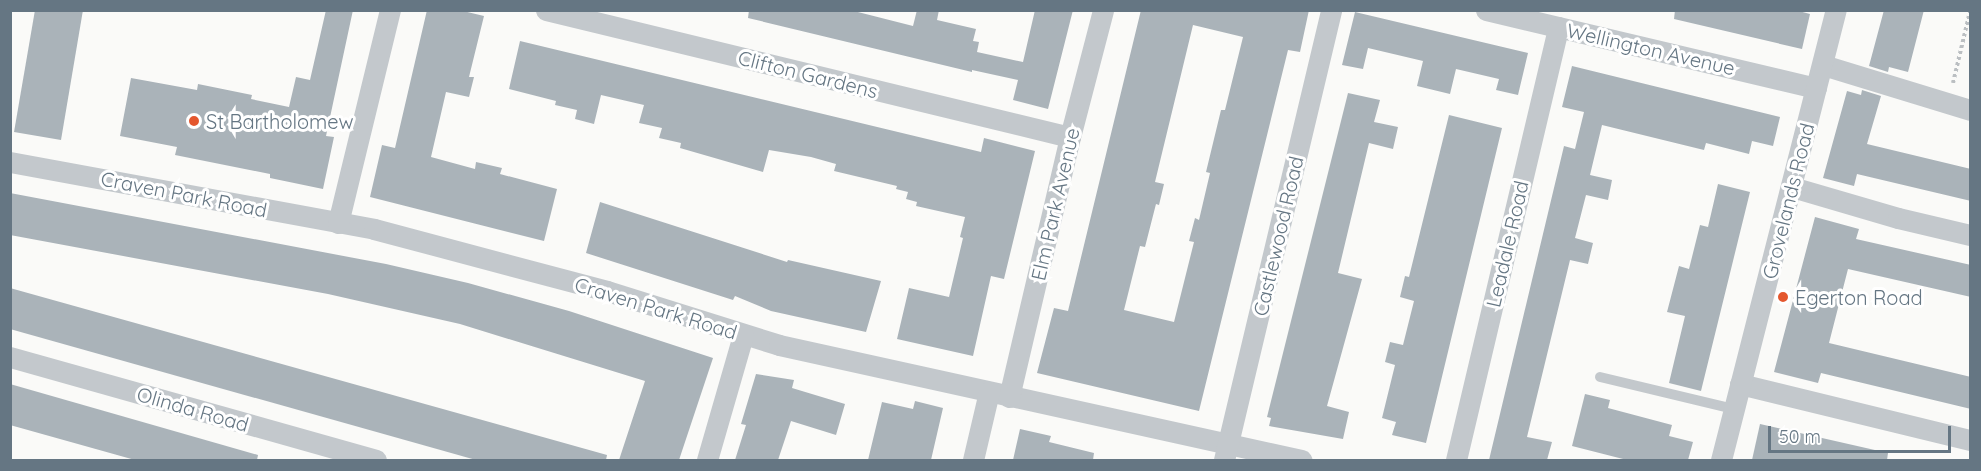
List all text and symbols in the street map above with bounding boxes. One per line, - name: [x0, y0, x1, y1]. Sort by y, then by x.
- street label: Wellington Avenue: [1564, 18, 1738, 80]
- street label: Clifton Gardens: [736, 45, 880, 103]
- place label: St Bartholomew: [206, 109, 354, 133]
- marker: St Bartholomew: [187, 114, 201, 128]
- street label: Grovelands Road: [1757, 121, 1819, 281]
- street label: Elm Park Avenue: [1026, 125, 1084, 283]
- street label: Castlewood Road: [1248, 154, 1308, 318]
- street label: Craven Park Road: [99, 166, 269, 222]
- street label: Leadale Road: [1481, 178, 1533, 310]
- street label: Craven Park Road: [572, 272, 740, 344]
- place label: Egerton Road: [1795, 285, 1923, 309]
- marker: Egerton Road: [1776, 290, 1790, 304]
- street label: Olinda Road: [134, 382, 252, 436]
- scale bar: [1771, 414, 1954, 452]
- text: 50 m: [1779, 425, 1821, 448]

